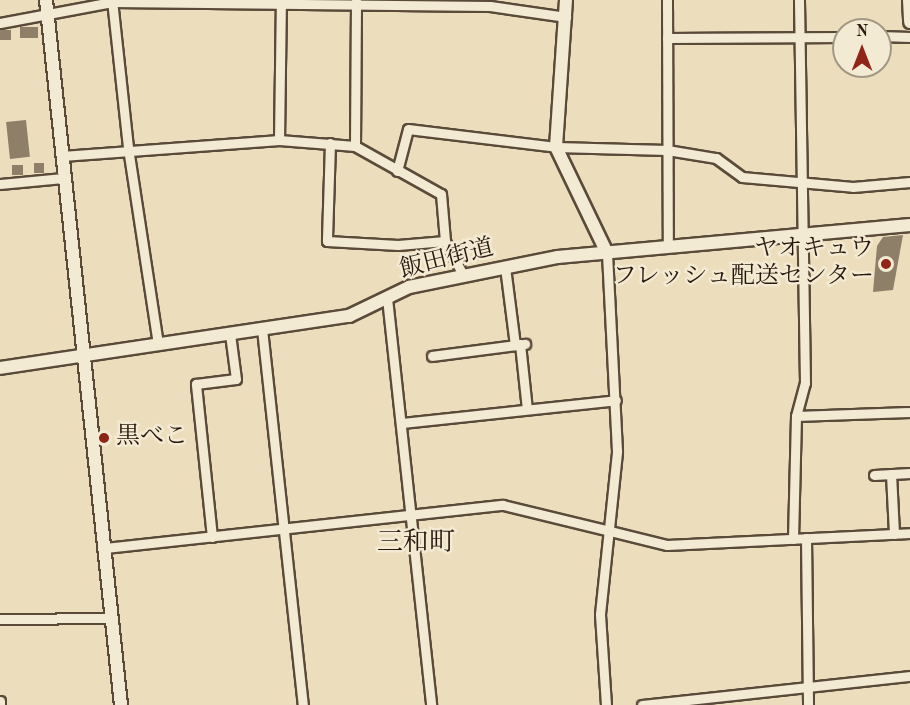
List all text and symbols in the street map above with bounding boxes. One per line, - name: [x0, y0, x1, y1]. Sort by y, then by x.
- north arrow: [832, 18, 892, 78]
- text: N: [856, 24, 868, 40]
- street label: 飯田街道: [397, 234, 497, 286]
- place label: ヤオキュウ フレッシュ配送センター: [610, 236, 874, 292]
- marker: ヤオキュウ フレッシュ配送センター: [879, 257, 893, 271]
- place label: 黒べこ: [116, 424, 188, 452]
- marker: 黒べこ: [97, 431, 111, 445]
- district label: 三和町: [377, 528, 455, 560]

